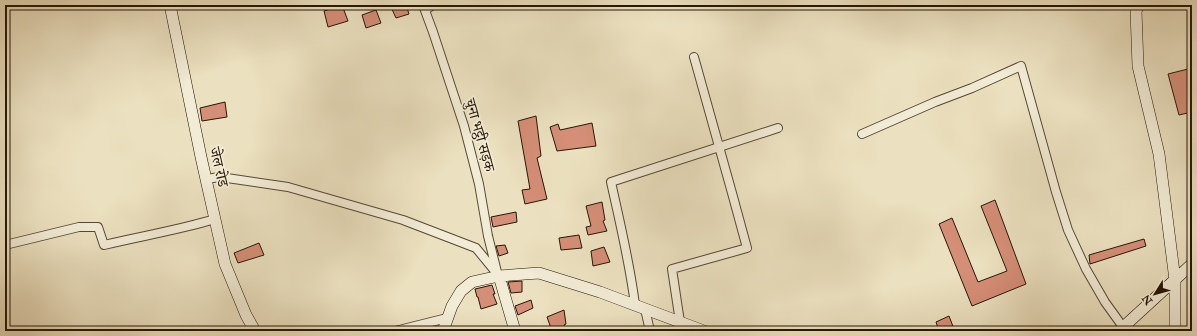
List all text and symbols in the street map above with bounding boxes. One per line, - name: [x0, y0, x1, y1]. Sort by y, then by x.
- street label: चुना भट्ठी सड़क: [461, 95, 499, 175]
- street label: जेल रोड: [205, 144, 233, 190]
- north arrow: [1135, 274, 1175, 314]
- text: N: [1139, 292, 1155, 307]

